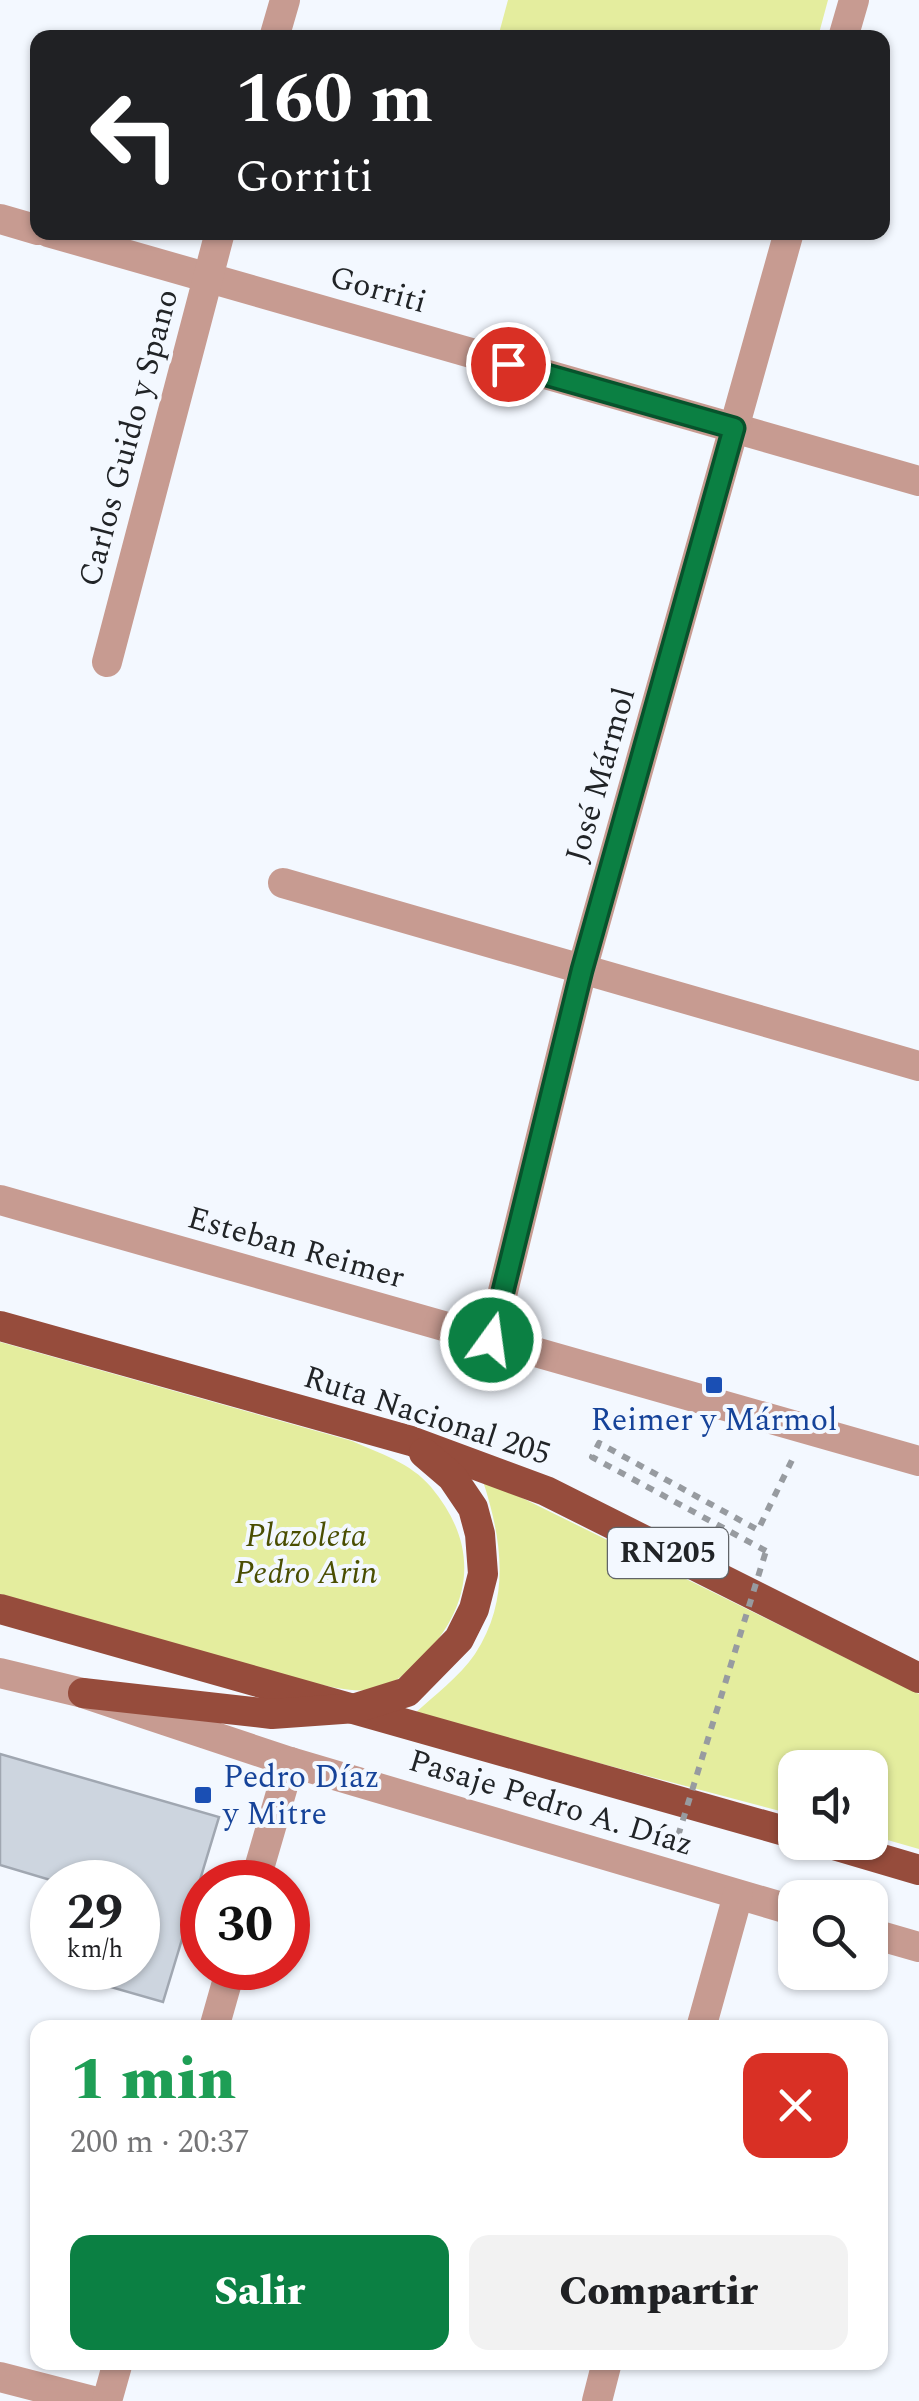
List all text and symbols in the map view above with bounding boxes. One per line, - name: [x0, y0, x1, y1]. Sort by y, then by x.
- text: 160 m: [235, 47, 433, 153]
- icon: left: [70, 70, 200, 200]
- text: Gorriti: [235, 143, 374, 212]
- street label: Gorriti: [324, 253, 432, 327]
- street label: Carlos Guido y Spano: [66, 284, 192, 592]
- pin: [466, 322, 551, 407]
- icon: arrive: [481, 337, 536, 392]
- street label: José Mármol: [553, 682, 649, 868]
- street label: Esteban Reimer: [182, 1194, 410, 1302]
- position arrow: [439, 1288, 543, 1392]
- street label: Ruta Nacional 205: [297, 1353, 557, 1479]
- marker: Reimer y Mármol: [703, 1374, 725, 1396]
- place label: Reimer y Mármol: [591, 1396, 837, 1445]
- park label: Plazoleta Pedro Arin: [234, 1512, 378, 1598]
- road number: RN205: [608, 1528, 728, 1578]
- street label: Pasaje Pedro A. Díaz: [403, 1736, 699, 1870]
- map controls: [778, 1750, 888, 1990]
- button: sound: [778, 1750, 888, 1860]
- place label: Pedro Díaz y Mitre: [222, 1753, 380, 1839]
- marker: Pedro Díaz y Mitre: [192, 1784, 214, 1806]
- speed limit sign: 30: [180, 1860, 310, 1990]
- text: 29: [67, 1875, 123, 1951]
- button: search: [778, 1880, 888, 1990]
- text: km/h: [67, 1931, 123, 1969]
- text: 1 min: [70, 2034, 236, 2126]
- button: close: [743, 2053, 848, 2158]
- text: 200 m · 20:37: [70, 2118, 250, 2167]
- button: Salir: [70, 2235, 449, 2350]
- button: Compartir: [469, 2235, 848, 2350]

